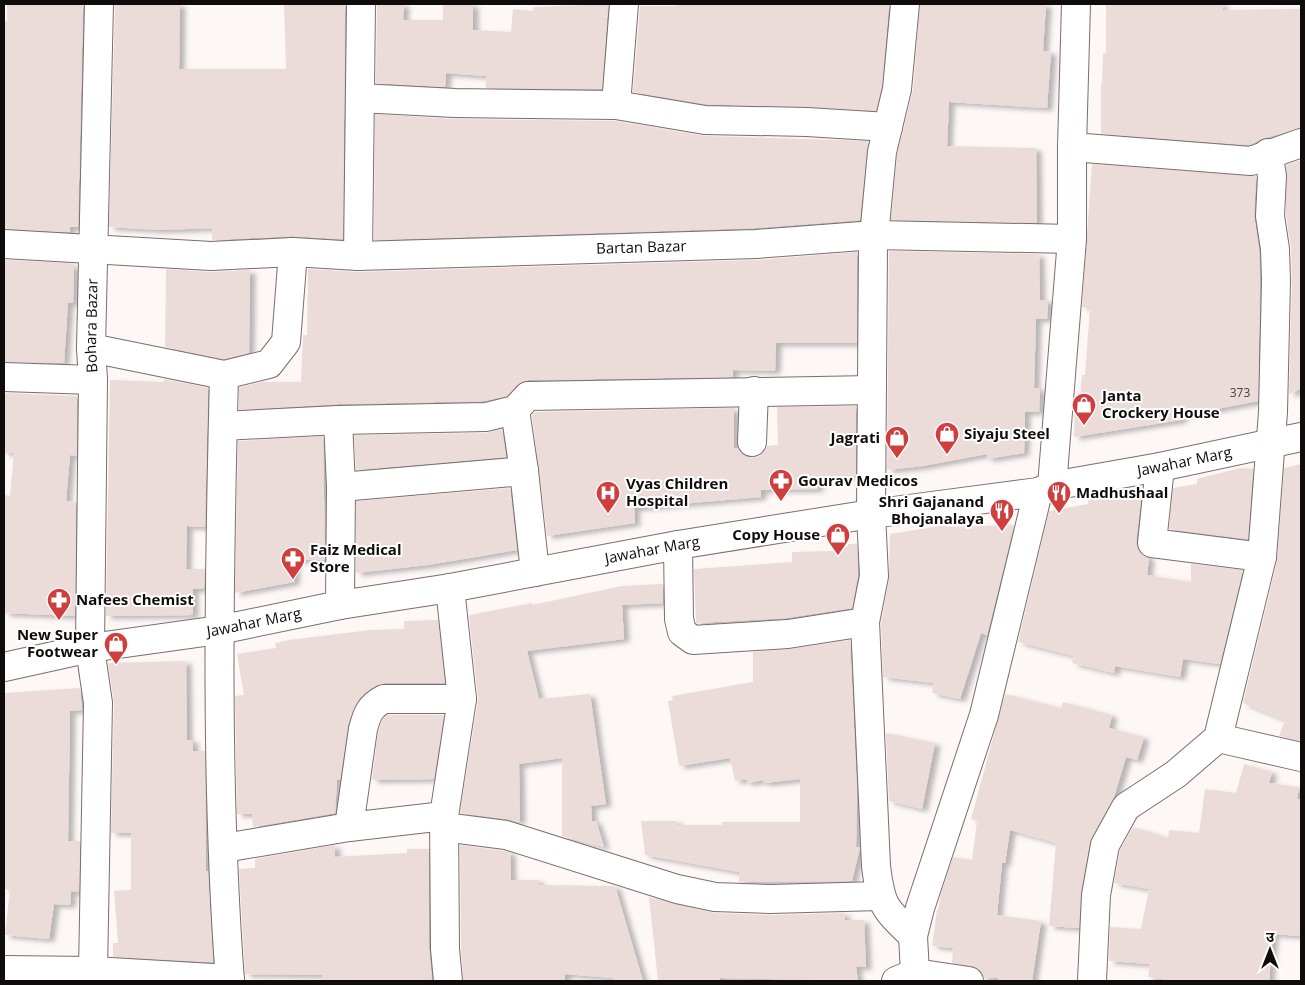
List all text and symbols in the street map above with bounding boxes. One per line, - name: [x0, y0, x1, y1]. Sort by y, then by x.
- street label: Bartan Bazar: [596, 235, 687, 258]
- street label: Bohara Bazar: [80, 278, 102, 373]
- house number: 373: [1230, 384, 1250, 401]
- place label: Janta Crockery House: [1100, 385, 1220, 422]
- shop icon: Janta Crockery House: [1071, 392, 1097, 426]
- shop icon: Siyaju Steel: [934, 421, 960, 455]
- place label: Siyaju Steel: [964, 423, 1050, 443]
- shop icon: Jagrati: [884, 425, 910, 459]
- place label: Jagrati: [829, 427, 880, 447]
- street label: Jawahar Marg: [1133, 441, 1233, 480]
- pharmacy icon: Gourav Medicos: [768, 468, 794, 502]
- place label: Gourav Medicos: [798, 470, 918, 490]
- place label: Vyas Children Hospital: [626, 473, 728, 510]
- hospital icon: Vyas Children Hospital: [595, 480, 621, 514]
- restaurant icon: Madhushaal: [1046, 480, 1072, 514]
- place label: Madhushaal: [1076, 482, 1168, 502]
- place label: Shri Gajanand Bhojanalaya: [879, 491, 984, 528]
- restaurant icon: Shri Gajanand Bhojanalaya: [989, 498, 1015, 532]
- shop icon: Copy House: [825, 522, 851, 556]
- place label: Copy House: [732, 524, 820, 544]
- street label: Jawahar Marg: [601, 531, 701, 568]
- place label: Faiz Medical Store: [310, 539, 402, 576]
- pharmacy icon: Faiz Medical Store: [280, 546, 306, 580]
- pharmacy icon: Nafees Chemist: [46, 587, 72, 621]
- place label: Nafees Chemist: [76, 589, 194, 609]
- street label: Jawahar Marg: [203, 602, 303, 641]
- place label: New Super Footwear: [17, 624, 98, 661]
- shop icon: New Super Footwear: [103, 631, 129, 665]
- north arrow: [1245, 925, 1295, 975]
- text: उ: [1266, 927, 1275, 946]

